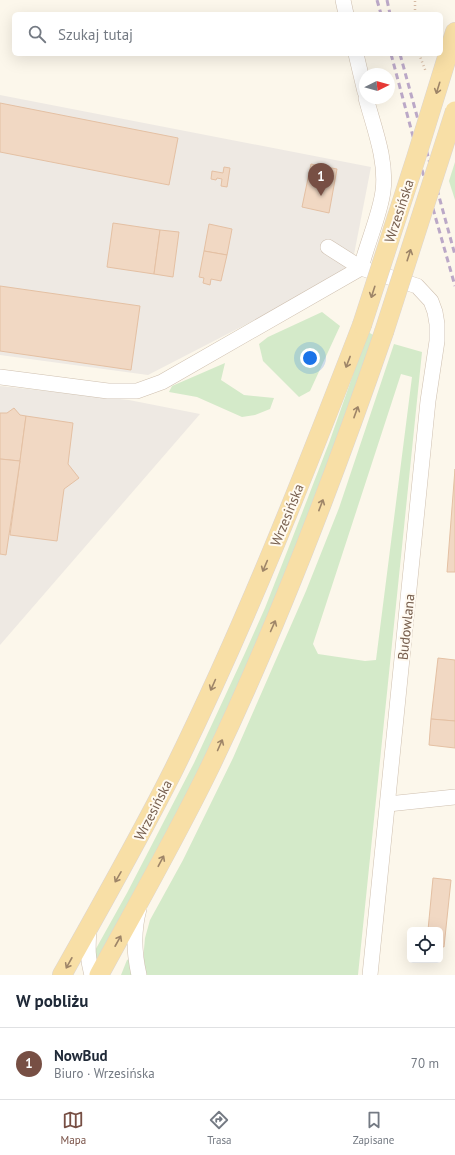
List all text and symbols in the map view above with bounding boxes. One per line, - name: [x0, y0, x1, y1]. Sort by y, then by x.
- search box: [12, 12, 443, 56]
- icon: search: [26, 23, 48, 45]
- text: Szukaj tutaj: [58, 25, 133, 44]
- north arrow: [359, 68, 395, 104]
- one-way arrow: [434, 81, 441, 94]
- pin: 1: [308, 163, 334, 196]
- street label: Wrzesińska: [380, 177, 418, 245]
- one-way arrow: [406, 249, 413, 262]
- one-way arrow: [369, 285, 376, 298]
- your location: [300, 348, 320, 368]
- one-way arrow: [344, 355, 351, 367]
- one-way arrow: [353, 406, 361, 418]
- street label: Wrzesińska: [266, 481, 308, 549]
- one-way arrow: [318, 500, 326, 512]
- one-way arrow: [261, 560, 269, 572]
- street label: Budowlana: [394, 593, 418, 661]
- one-way arrow: [269, 620, 277, 632]
- one-way arrow: [209, 679, 216, 691]
- one-way arrow: [216, 739, 224, 751]
- street label: Wrzesińska: [130, 777, 176, 843]
- one-way arrow: [158, 855, 166, 867]
- one-way arrow: [113, 870, 121, 882]
- map controls: [407, 927, 443, 963]
- button: locate: [407, 927, 443, 963]
- one-way arrow: [114, 935, 122, 947]
- one-way arrow: [64, 956, 72, 968]
- text: W pobliżu: [16, 990, 88, 1012]
- text: NowBud: [54, 1046, 108, 1065]
- text: 1: [25, 1055, 33, 1072]
- text: 70 m: [411, 1055, 439, 1072]
- text: Biuro · Wrzesińska: [54, 1065, 155, 1082]
- tab: Mapa: [61, 1109, 86, 1147]
- tab: Trasa: [207, 1109, 232, 1147]
- tab: Zapisane: [353, 1109, 394, 1147]

